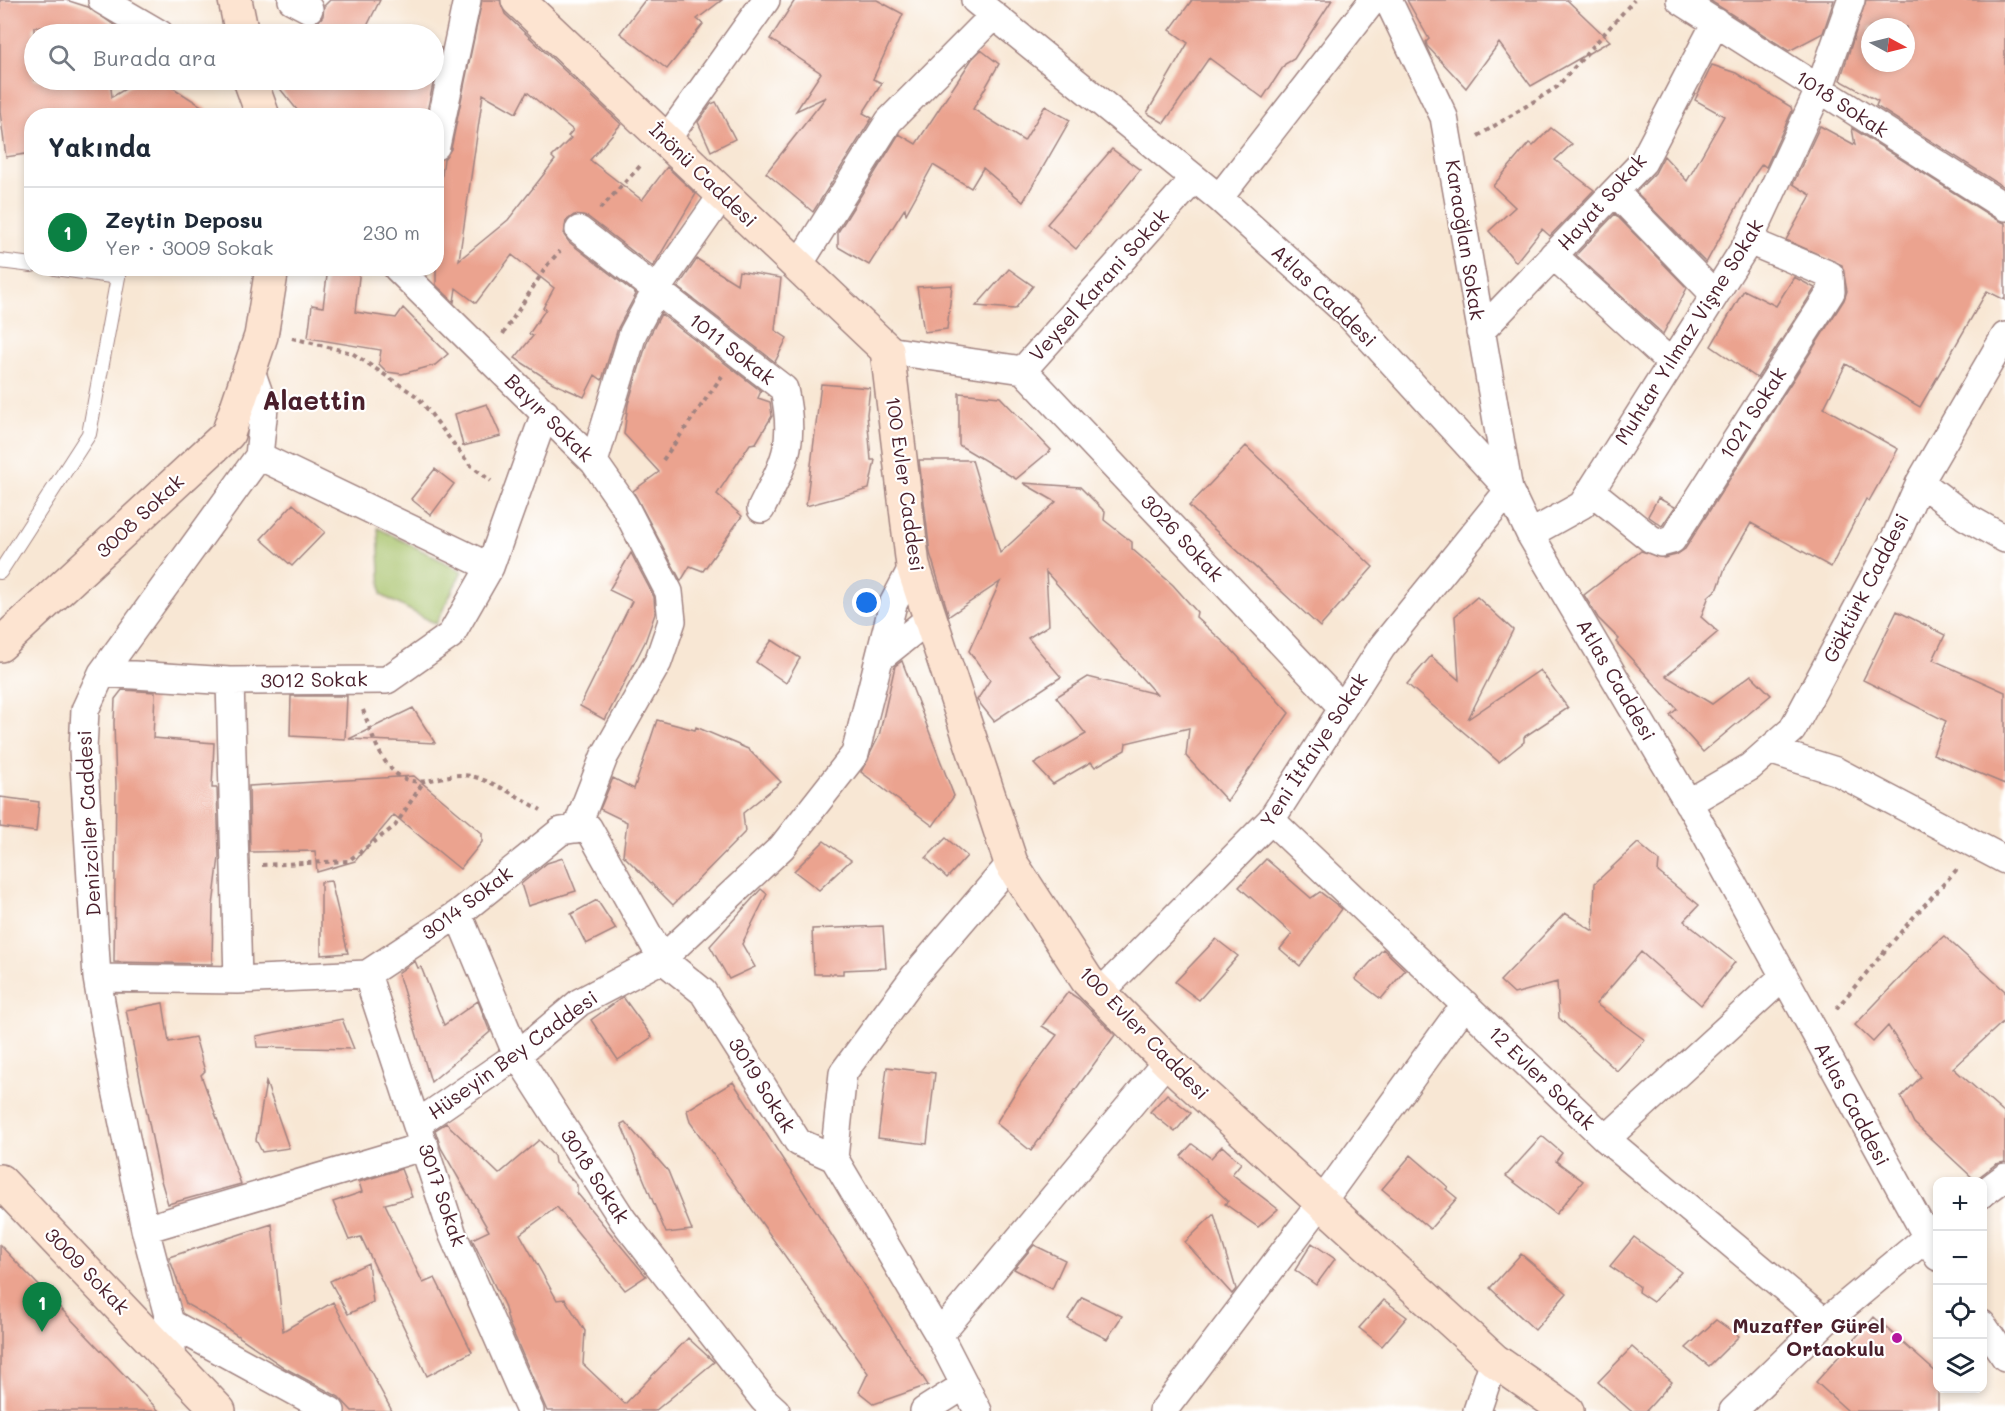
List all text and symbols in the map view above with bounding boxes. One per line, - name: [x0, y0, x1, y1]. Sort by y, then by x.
- north arrow: [1861, 18, 1915, 72]
- search box: [24, 24, 444, 90]
- icon: search: [45, 41, 78, 74]
- text: Burada ara: [93, 43, 217, 72]
- street label: 1018 Sokak: [1791, 64, 1894, 143]
- street label: İnönü Caddesi: [644, 116, 763, 232]
- text: Yakında: [48, 130, 151, 164]
- street label: Hayat Sokak: [1551, 147, 1652, 255]
- street label: Karaoğlan Sokak: [1440, 158, 1492, 322]
- street label: Veysel Karani Sokak: [1023, 203, 1174, 366]
- text: Zeytin Deposu: [105, 205, 263, 234]
- street label: Muhtar Yılmaz Vişne Sokak: [1608, 214, 1768, 449]
- text: 1: [63, 219, 72, 245]
- text: 230 m: [362, 219, 420, 245]
- text: Yer · 3009 Sokak: [105, 234, 273, 260]
- street label: Atlas Caddesi: [1267, 238, 1383, 352]
- street label: 1011 Sokak: [684, 306, 781, 390]
- street label: 1021 Sokak: [1713, 362, 1792, 463]
- street label: Bayır Sokak: [500, 367, 600, 467]
- district label: Alaettin: [262, 383, 366, 417]
- street label: 100 Evler Caddesi: [881, 395, 931, 573]
- street label: 3008 Sokak: [90, 468, 189, 563]
- street label: 3026 Sokak: [1136, 488, 1230, 587]
- street label: Göktürk Caddesi: [1816, 508, 1914, 667]
- your location: [852, 588, 881, 617]
- street label: Atlas Caddesi: [1571, 614, 1662, 745]
- street label: 3012 Sokak: [260, 665, 368, 693]
- street label: Yeni İtfaiye Sokak: [1254, 667, 1373, 832]
- street label: Denizciler Caddesi: [70, 729, 106, 917]
- street label: 3014 Sokak: [415, 859, 517, 945]
- street label: 100 Evler Caddesi: [1074, 960, 1215, 1105]
- street label: Hüseyin Bey Caddesi: [423, 984, 602, 1124]
- street label: 12 Evler Sokak: [1484, 1020, 1602, 1135]
- street label: 3019 Sokak: [723, 1032, 803, 1137]
- street label: Atlas Caddesi: [1809, 1037, 1896, 1170]
- street label: 3018 Sokak: [555, 1123, 636, 1228]
- street label: 3017 Sokak: [413, 1140, 473, 1250]
- map controls: [1933, 1177, 1987, 1393]
- button: +: [1933, 1177, 1987, 1231]
- street label: 3009 Sokak: [40, 1221, 136, 1319]
- button: −: [1933, 1231, 1987, 1285]
- pin: 1: [22, 1282, 62, 1332]
- button: locate: [1933, 1285, 1987, 1339]
- place label: Muzaffer Gürel Ortaokulu: [1733, 1312, 1885, 1361]
- marker: Muzaffer Gürel Ortaokulu: [1890, 1331, 1904, 1345]
- button: layers: [1933, 1339, 1987, 1393]

